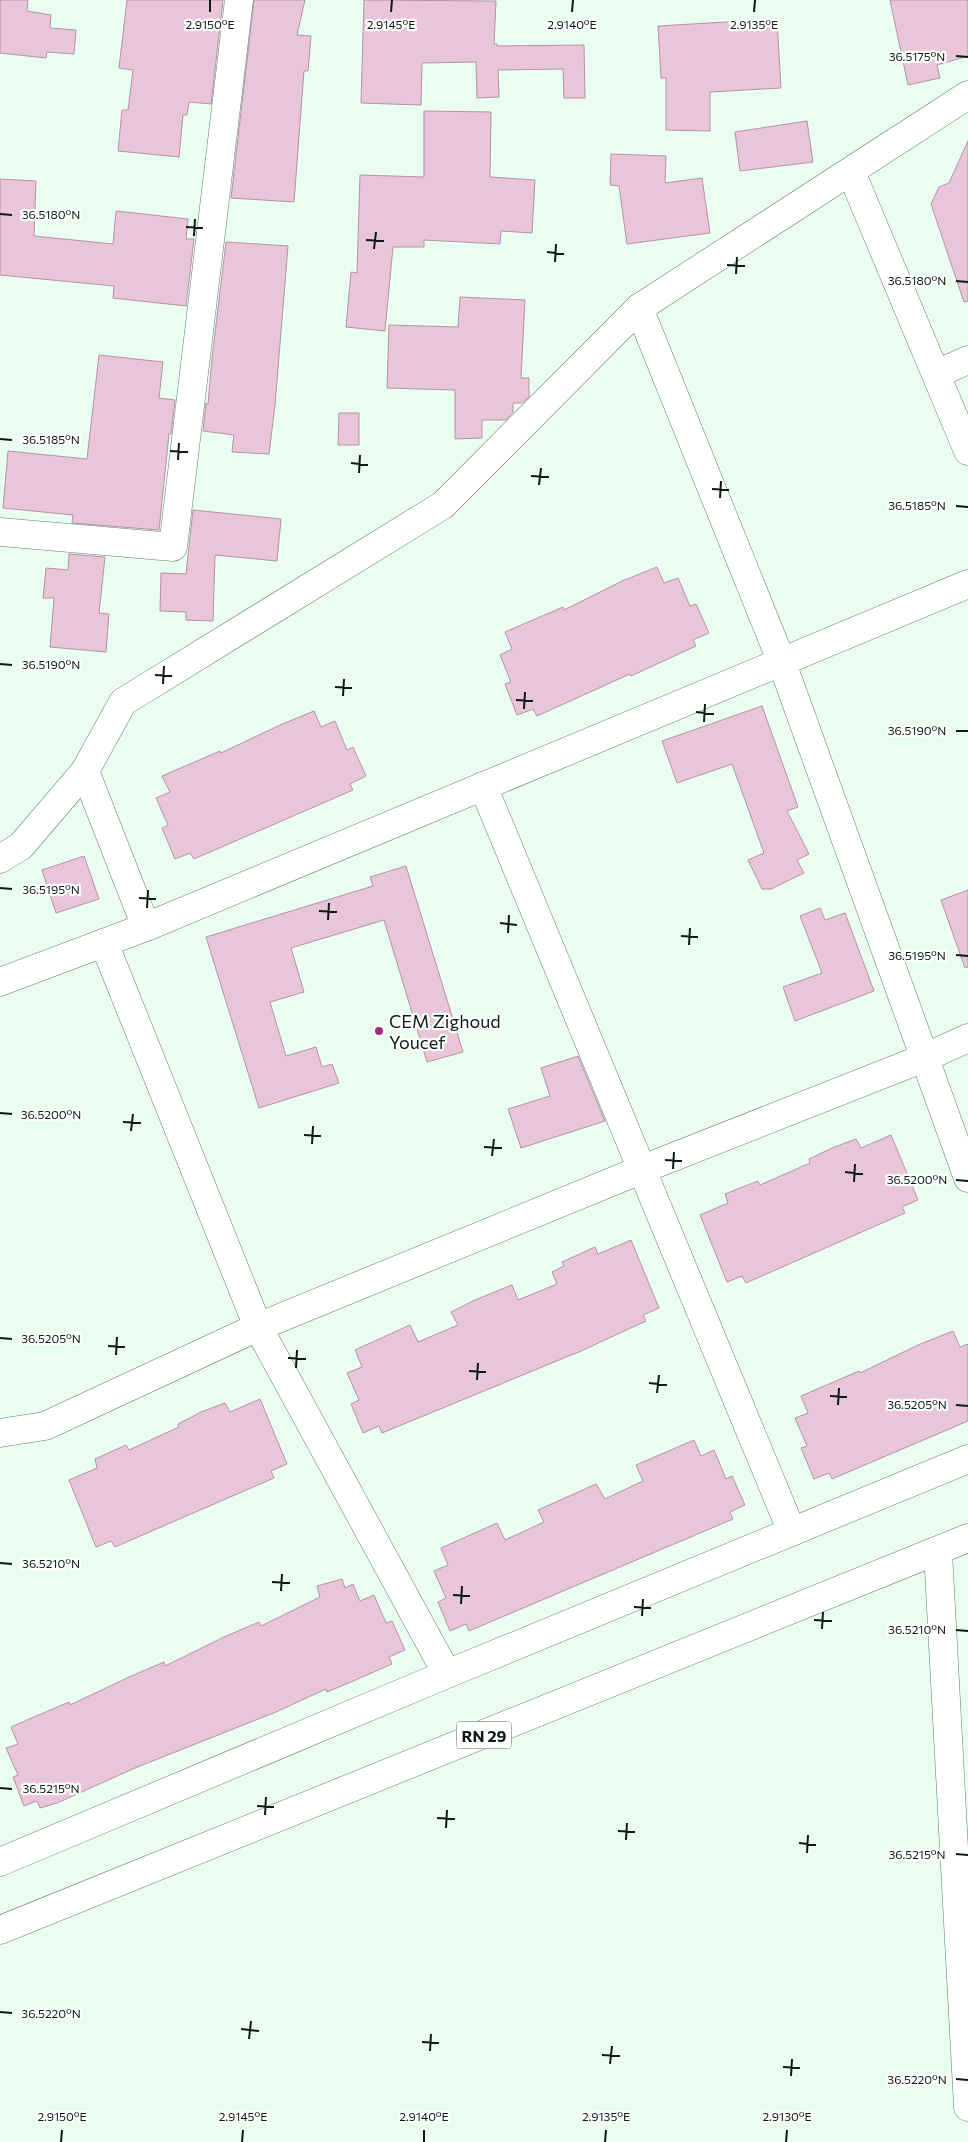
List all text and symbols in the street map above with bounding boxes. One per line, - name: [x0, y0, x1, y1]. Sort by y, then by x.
- text: 2.9150°E: [185, 17, 235, 31]
- text: 2.9145°E: [367, 17, 415, 31]
- text: 2.9140°E: [547, 17, 597, 31]
- text: 2.9135°E: [730, 17, 778, 31]
- text: 36.5175°N: [889, 49, 945, 63]
- text: 36.5180°N: [22, 207, 80, 221]
- text: 36.5180°N: [888, 273, 946, 287]
- text: 36.5185°N: [22, 432, 80, 446]
- text: 36.5185°N: [888, 498, 946, 512]
- text: 36.5190°N: [22, 657, 80, 671]
- text: 36.5190°N: [888, 723, 946, 737]
- text: 36.5195°N: [22, 882, 80, 896]
- text: 36.5195°N: [888, 948, 946, 962]
- place label: CEM Zighoud Youcef: [389, 1010, 501, 1053]
- marker: CEM Zighoud Youcef: [373, 1025, 385, 1037]
- text: 36.5200°N: [21, 1107, 81, 1121]
- text: 36.5200°N: [887, 1172, 947, 1186]
- text: 36.5205°N: [21, 1331, 81, 1345]
- text: 36.5205°N: [887, 1397, 947, 1411]
- text: 36.5210°N: [22, 1556, 80, 1570]
- text: 36.5210°N: [888, 1622, 946, 1636]
- road number: RN 29: [456, 1722, 512, 1748]
- text: 36.5215°N: [22, 1781, 80, 1795]
- text: 36.5215°N: [888, 1847, 946, 1861]
- text: 36.5220°N: [21, 2006, 81, 2020]
- text: 36.5220°N: [887, 2072, 947, 2086]
- text: 2.9150°E: [37, 2109, 87, 2123]
- text: 2.9145°E: [219, 2109, 267, 2123]
- text: 2.9140°E: [399, 2109, 449, 2123]
- text: 2.9135°E: [582, 2109, 630, 2123]
- text: 2.9130°E: [762, 2109, 812, 2123]

